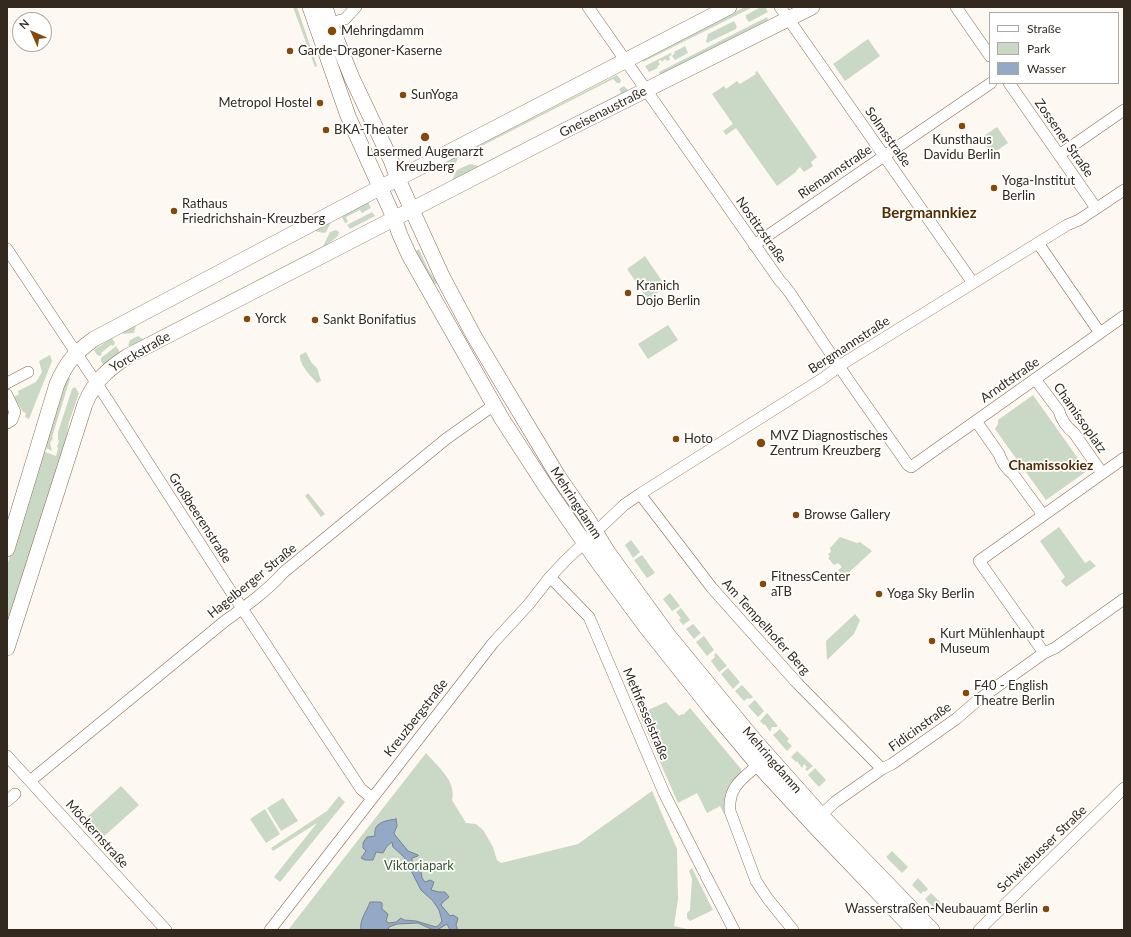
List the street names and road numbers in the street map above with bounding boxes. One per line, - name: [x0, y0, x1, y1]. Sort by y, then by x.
- street label: Gneisenaustraße: [557, 83, 649, 141]
- street label: Zossener Straße: [1031, 96, 1097, 180]
- street label: Solmsstraße: [862, 104, 914, 170]
- street label: Riemannstraße: [795, 142, 875, 202]
- street label: Nostitzstraße: [733, 194, 789, 266]
- street label: Bergmannstraße: [805, 313, 893, 377]
- street label: Yorckstraße: [107, 328, 173, 376]
- street label: Arndtstraße: [977, 354, 1043, 406]
- street label: Chamissoplatz: [1050, 380, 1110, 456]
- street label: Mehringdamm: [547, 464, 605, 542]
- street label: Großbeerenstraße: [165, 470, 235, 566]
- street label: Hagelberger Straße: [204, 540, 300, 622]
- street label: Am Tempelhofer Berg: [719, 576, 813, 678]
- street label: Methfesselstraße: [620, 666, 672, 762]
- street label: Kreuzbergstraße: [381, 676, 451, 760]
- street label: Fidicinstraße: [886, 699, 954, 755]
- street label: Mehringdamm: [739, 724, 805, 796]
- street label: Möckernstraße: [62, 797, 132, 871]
- street label: Schwiebusser Straße: [994, 802, 1090, 896]

